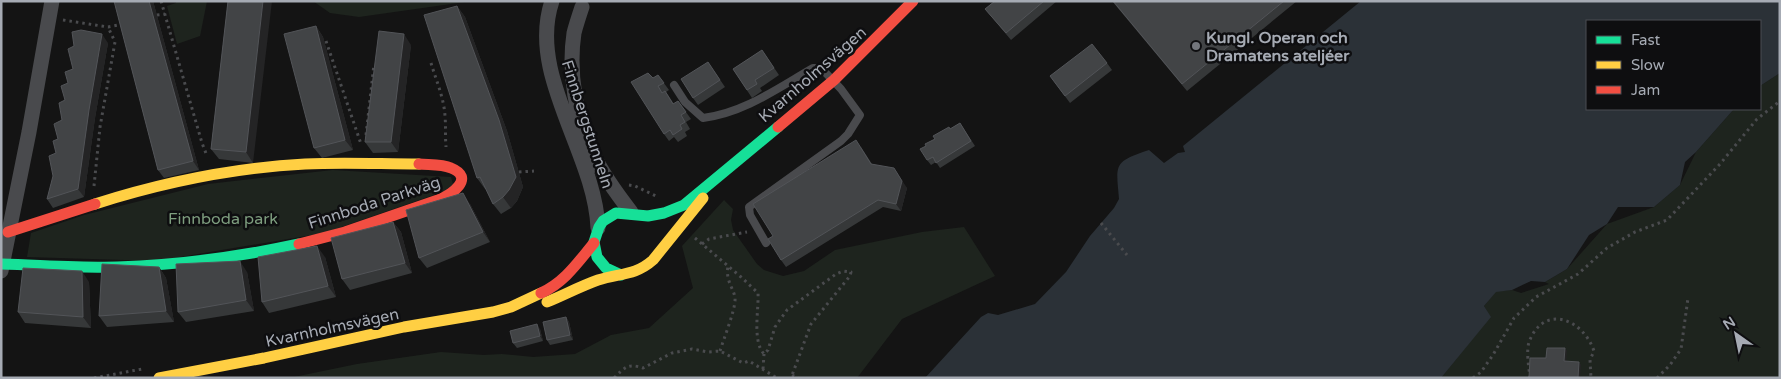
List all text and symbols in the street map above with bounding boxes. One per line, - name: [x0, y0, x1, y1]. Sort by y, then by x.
- legend: [1586, 20, 1761, 110]
- street label: Kvarnholmsvägen: [755, 23, 871, 127]
- place label: Kungl. Operan och Dramatens ateljéer: [1206, 28, 1350, 66]
- text: Fast: [1631, 31, 1661, 49]
- marker: Kungl. Operan och Dramatens ateljéer: [1190, 40, 1202, 52]
- text: Slow: [1631, 56, 1665, 74]
- street label: Finnbergstunneln: [557, 58, 617, 191]
- text: Jam: [1631, 81, 1660, 99]
- street label: Finnboda Parkväg: [306, 172, 443, 234]
- park label: Finnboda park: [168, 209, 278, 229]
- street label: Kvarnholmsvägen: [264, 304, 401, 352]
- north arrow: [1711, 309, 1761, 359]
- text: N: [1720, 313, 1739, 334]

